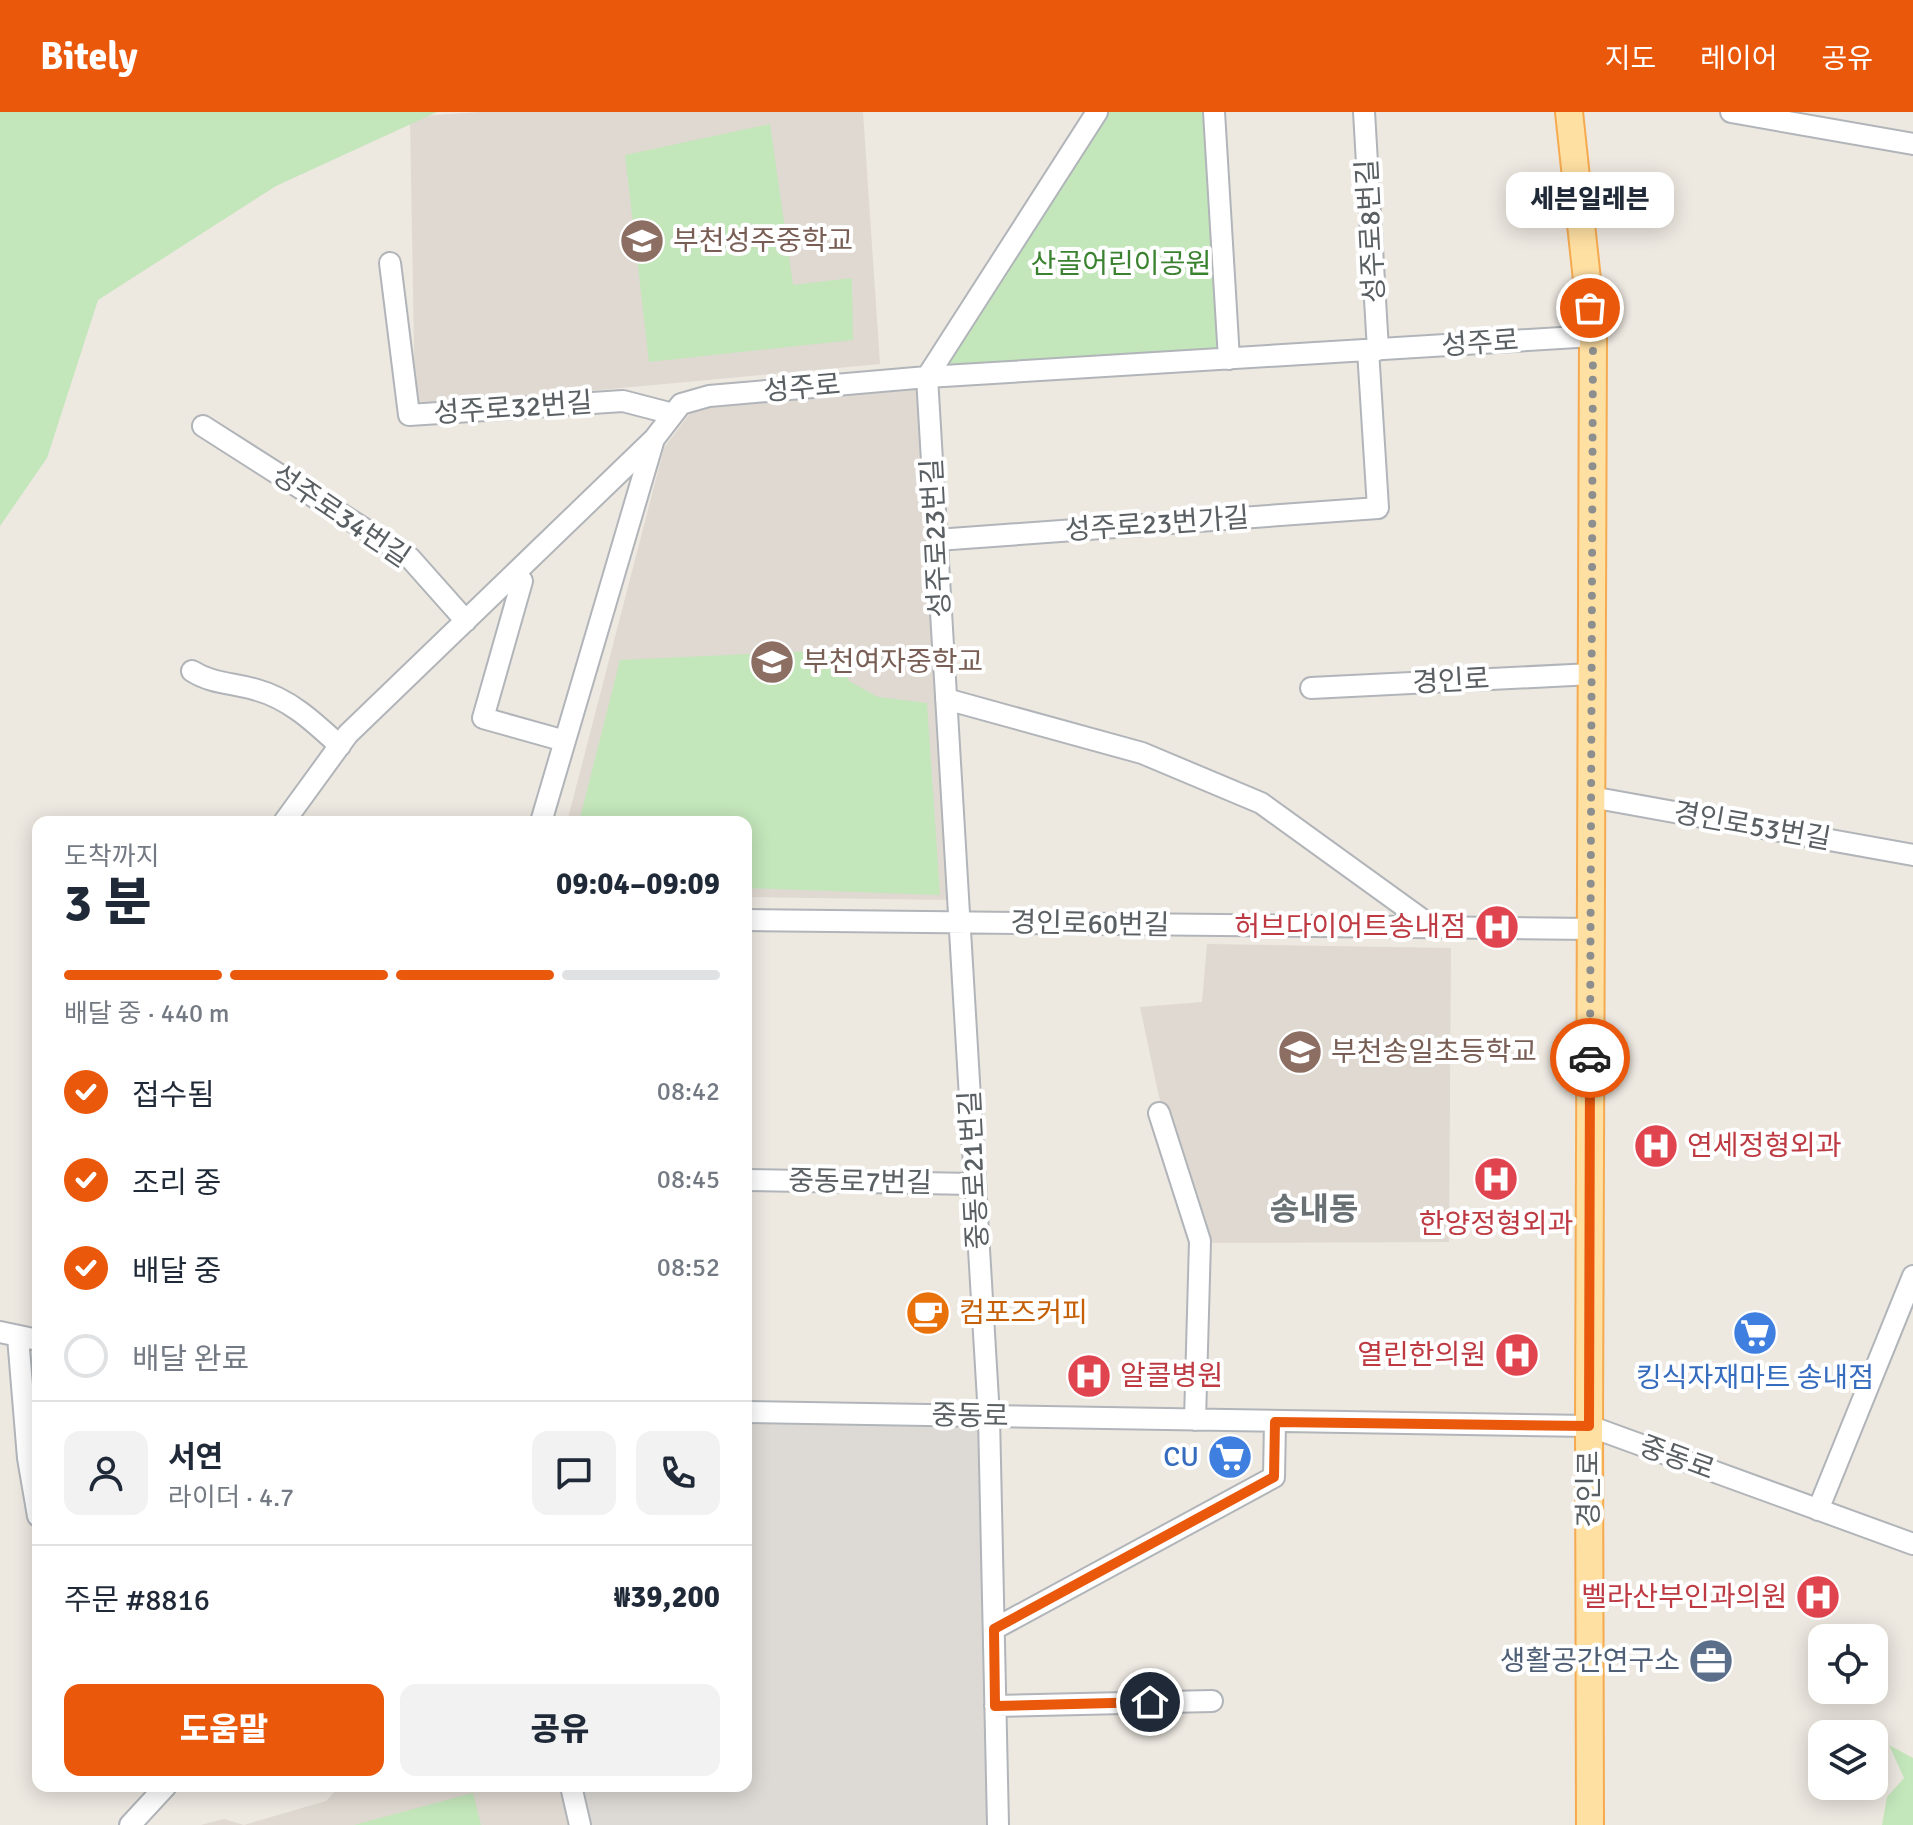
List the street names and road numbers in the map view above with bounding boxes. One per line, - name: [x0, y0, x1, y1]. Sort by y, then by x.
- street label: 성주로8번길: [1350, 158, 1392, 304]
- street label: 성주로: [1440, 323, 1520, 363]
- street label: 성주로: [762, 368, 842, 408]
- street label: 성주로32번길: [432, 385, 594, 431]
- street label: 성주로34번길: [266, 457, 416, 575]
- street label: 성주로23번길: [915, 458, 957, 618]
- street label: 성주로23번가길: [1064, 501, 1250, 547]
- street label: 경인로: [1412, 662, 1490, 700]
- street label: 경인로53번길: [1671, 795, 1833, 857]
- street label: 경인로60번길: [1010, 906, 1170, 942]
- street label: 중동로21번길: [953, 1090, 995, 1250]
- street label: 중동로7번길: [788, 1164, 932, 1200]
- street label: 중동로: [931, 1398, 1009, 1434]
- street label: 중동로: [1635, 1429, 1719, 1487]
- street label: 경인로: [1572, 1450, 1606, 1528]

